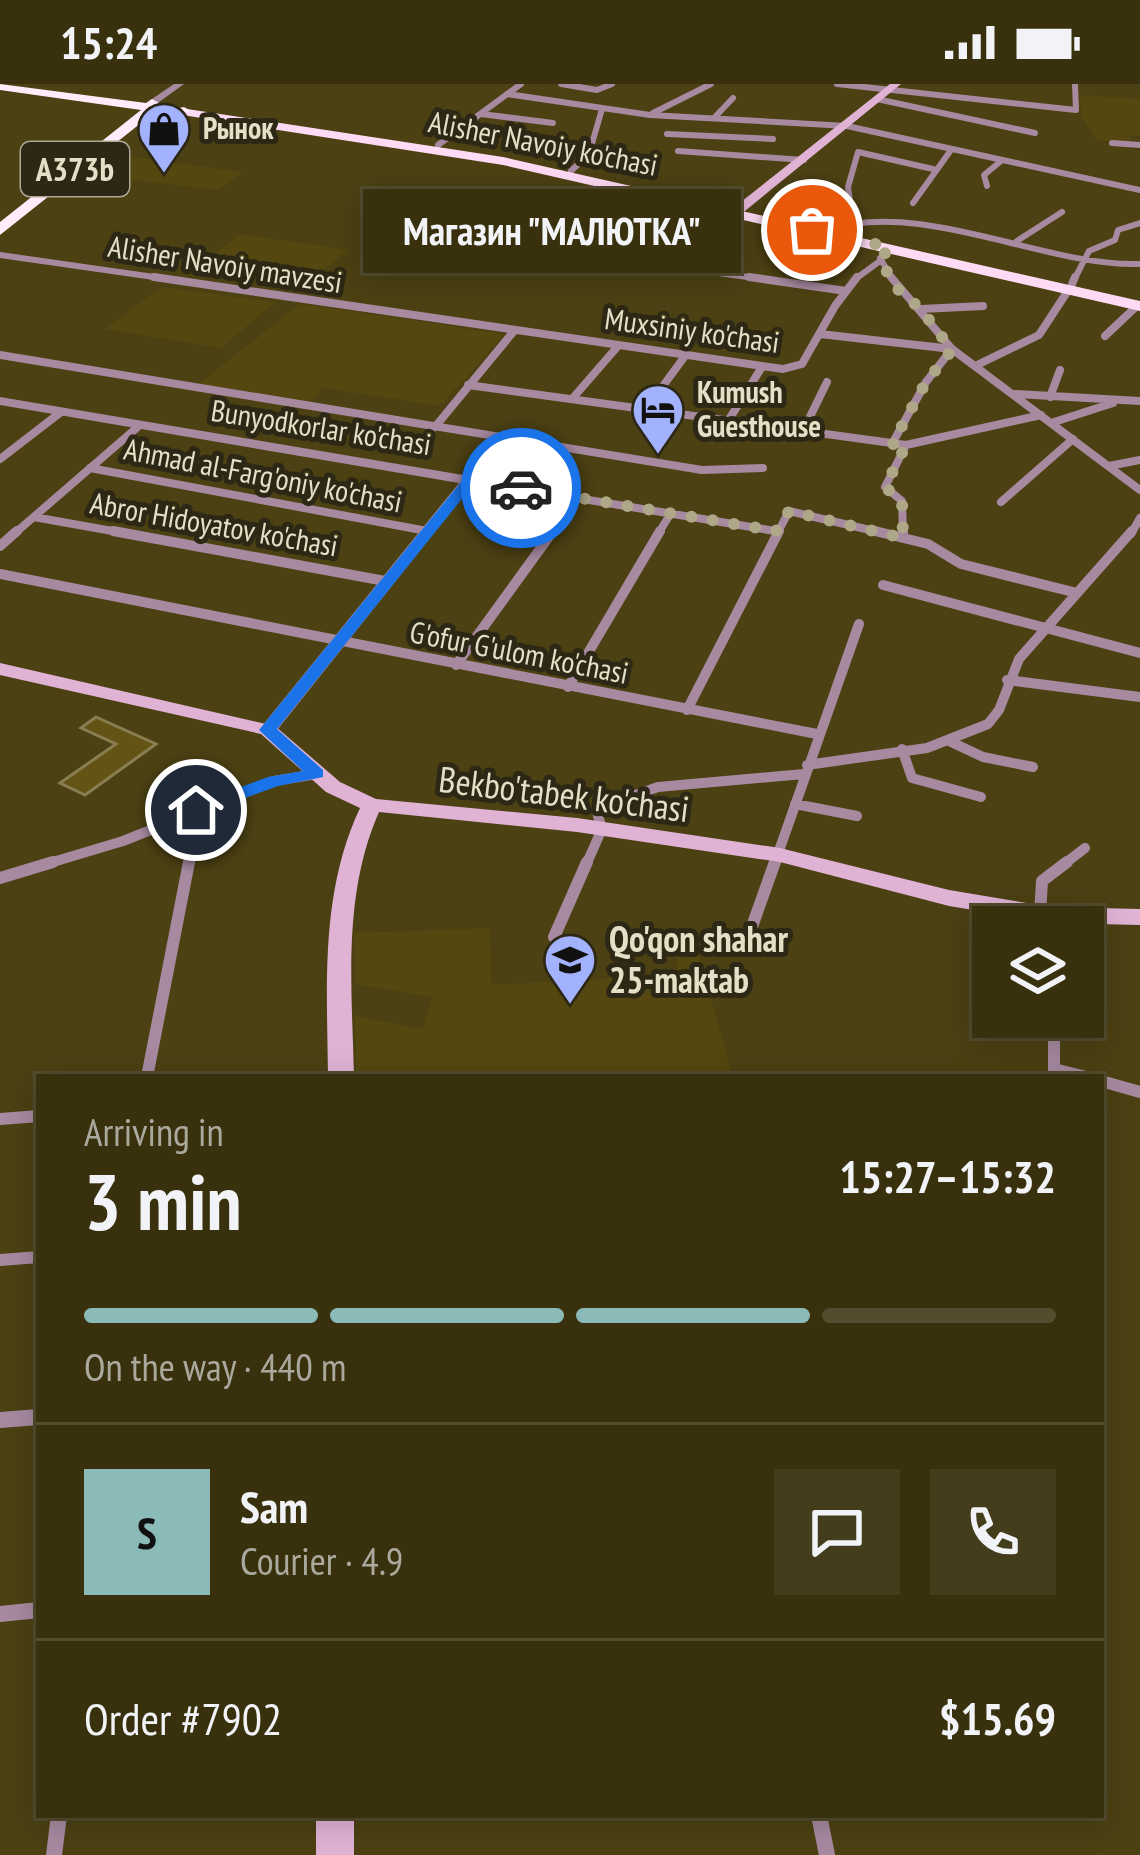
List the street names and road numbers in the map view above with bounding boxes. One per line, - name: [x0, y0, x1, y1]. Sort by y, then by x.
- street label: Alisher Navoiy ko'chasi: [425, 101, 661, 184]
- road number: A373b: [21, 142, 129, 196]
- street label: Alisher Navoiy mavzesi: [105, 226, 345, 301]
- street label: Muxsiniy ko'chasi: [602, 298, 782, 361]
- street label: Bunyodkorlar ko'chasi: [209, 390, 434, 463]
- street label: Ahmad al-Farg'oniy ko'chasi: [121, 428, 406, 521]
- street label: Abror Hidoyatov ko'chasi: [87, 483, 341, 564]
- street label: G'ofur G'ulom ko'chasi: [407, 611, 632, 692]
- street label: Bekbo'tabek ko'chasi: [436, 755, 692, 832]

